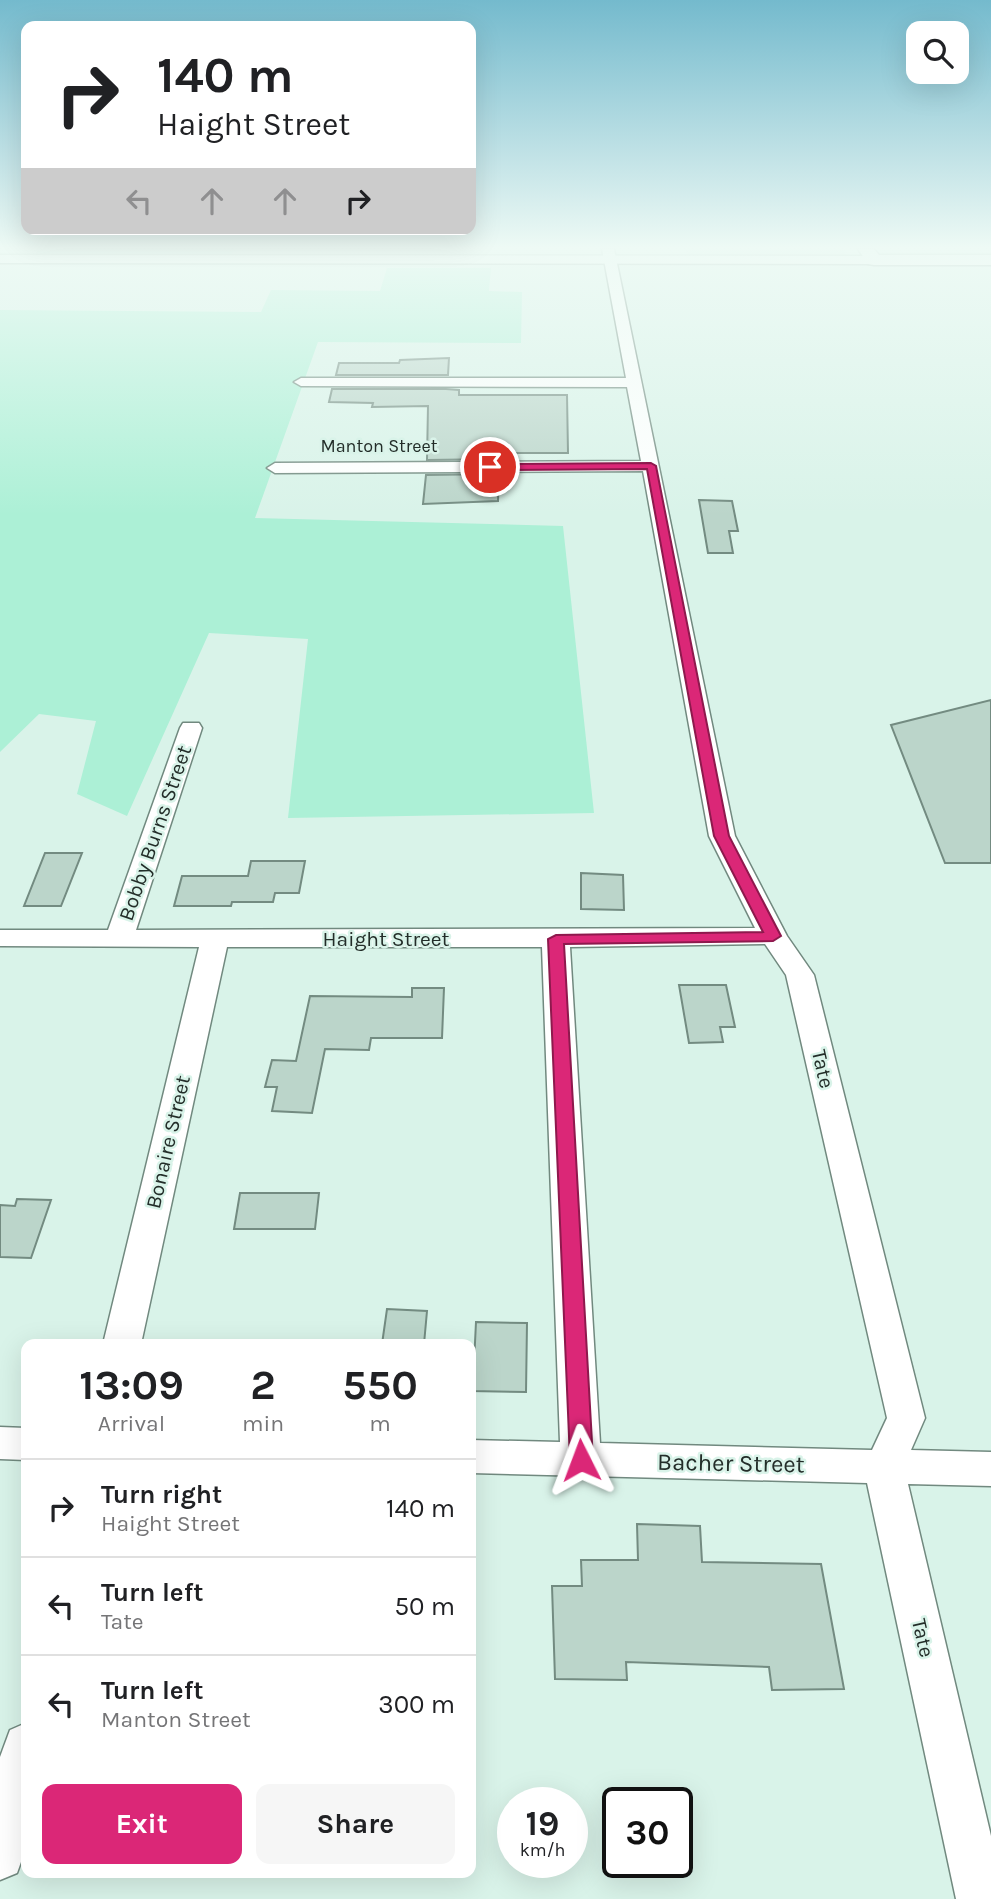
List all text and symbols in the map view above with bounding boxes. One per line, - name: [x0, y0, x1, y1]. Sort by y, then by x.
- map controls: [906, 21, 969, 84]
- button: search: [906, 21, 969, 84]
- text: 140 m: [157, 47, 294, 104]
- icon: right: [42, 49, 133, 140]
- text: Haight Street: [157, 106, 350, 143]
- icon: left: [120, 182, 158, 220]
- icon: ahead: [193, 182, 231, 220]
- icon: ahead: [266, 182, 304, 220]
- icon: right: [339, 182, 377, 220]
- street label: Manton Street: [320, 435, 438, 457]
- pin: [460, 437, 520, 497]
- icon: arrive: [471, 448, 509, 486]
- street label: Bobby Burns Street: [114, 742, 196, 924]
- street label: Haight Street: [323, 927, 450, 951]
- street label: Tate: [807, 1047, 839, 1091]
- street label: Bonaire Street: [141, 1073, 195, 1211]
- text: 13:09: [79, 1360, 184, 1410]
- text: 2: [250, 1360, 276, 1410]
- text: 550: [342, 1360, 418, 1410]
- text: Arrival: [98, 1410, 165, 1437]
- text: min: [242, 1410, 284, 1437]
- text: m: [369, 1410, 391, 1437]
- position arrow: [544, 1423, 618, 1497]
- street label: Bacher Street: [657, 1448, 805, 1478]
- text: Turn right: [101, 1479, 222, 1510]
- icon: right: [42, 1489, 80, 1527]
- text: 140 m: [386, 1493, 455, 1524]
- text: Haight Street: [101, 1510, 240, 1537]
- text: Turn left: [101, 1577, 203, 1608]
- icon: left: [42, 1587, 80, 1625]
- text: 50 m: [394, 1591, 455, 1622]
- text: Tate: [101, 1608, 144, 1635]
- street label: Tate: [907, 1616, 939, 1660]
- text: Turn left: [101, 1675, 203, 1706]
- icon: left: [42, 1685, 80, 1723]
- text: 300 m: [378, 1689, 455, 1720]
- text: Manton Street: [101, 1706, 251, 1733]
- button: Exit: [42, 1784, 242, 1864]
- button: Share: [256, 1784, 455, 1864]
- speed limit sign: 30: [602, 1787, 693, 1878]
- text: 19: [526, 1803, 559, 1844]
- text: km/h: [520, 1839, 565, 1861]

